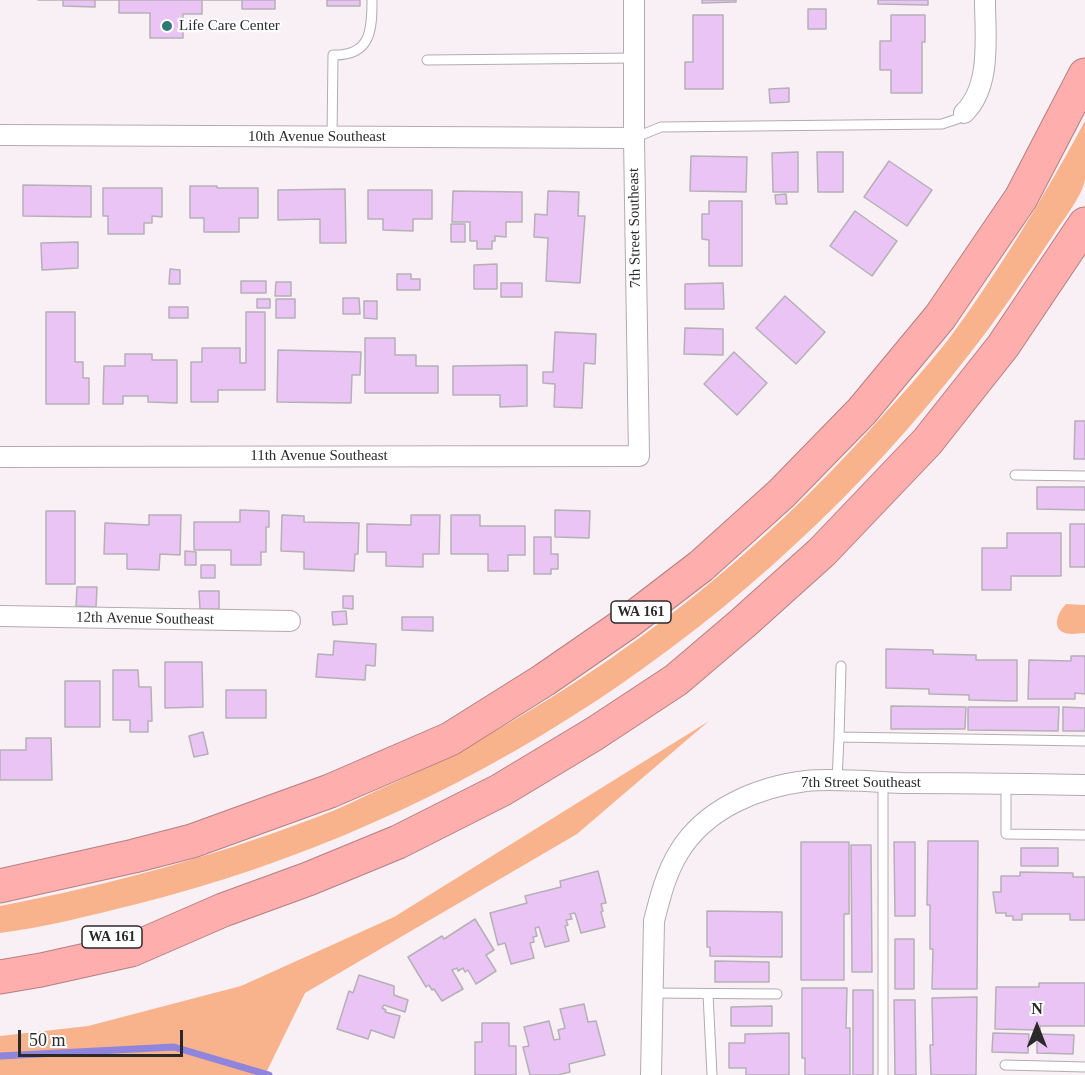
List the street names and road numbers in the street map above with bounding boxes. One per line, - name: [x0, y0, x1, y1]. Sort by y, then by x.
- street label: 10th Avenue Southeast: [248, 128, 386, 146]
- street label: 7th Street Southeast: [625, 168, 645, 288]
- street label: 11th Avenue Southeast: [250, 447, 388, 465]
- road number: WA 161: [611, 601, 671, 623]
- street label: 12th Avenue Southeast: [76, 609, 214, 629]
- street label: 7th Street Southeast: [801, 774, 921, 792]
- road number: WA 161: [82, 926, 142, 948]

